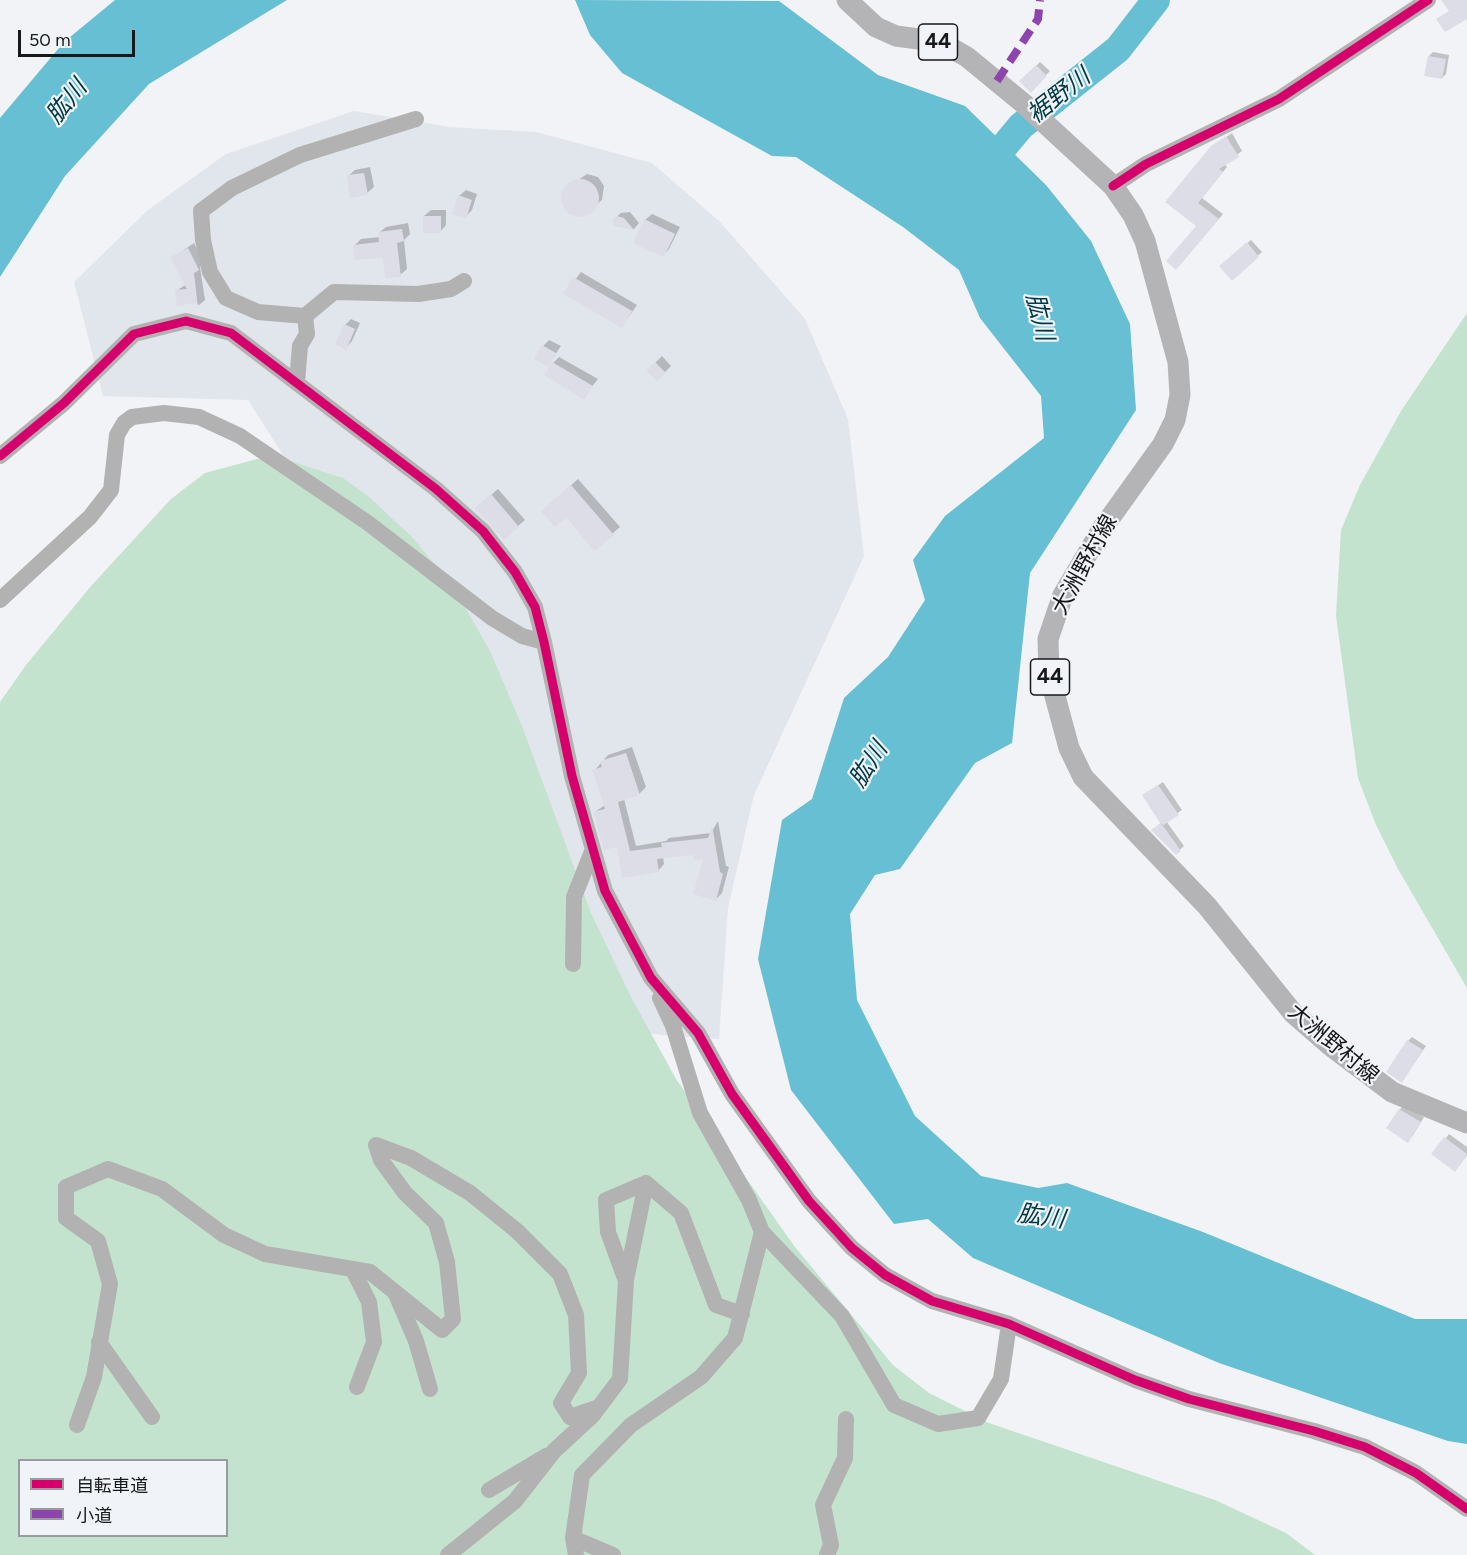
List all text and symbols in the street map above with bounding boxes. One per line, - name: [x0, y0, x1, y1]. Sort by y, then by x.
- scale bar: [21, 18, 138, 56]
- road number: 44: [918, 24, 958, 60]
- text: 50 m: [29, 29, 71, 51]
- water label: 裾野川: [1022, 62, 1096, 130]
- water label: 肱川: [41, 74, 93, 130]
- water label: 肱川: [1019, 290, 1059, 344]
- street label: 大洲野村線: [1047, 510, 1123, 620]
- road number: 44: [1030, 659, 1070, 695]
- water label: 肱川: [844, 737, 894, 793]
- street label: 大洲野村線: [1282, 999, 1384, 1089]
- water label: 肱川: [1015, 1199, 1067, 1235]
- legend: [18, 1459, 228, 1537]
- text: 自転車道: [76, 1475, 148, 1497]
- text: 小道: [76, 1505, 112, 1527]

